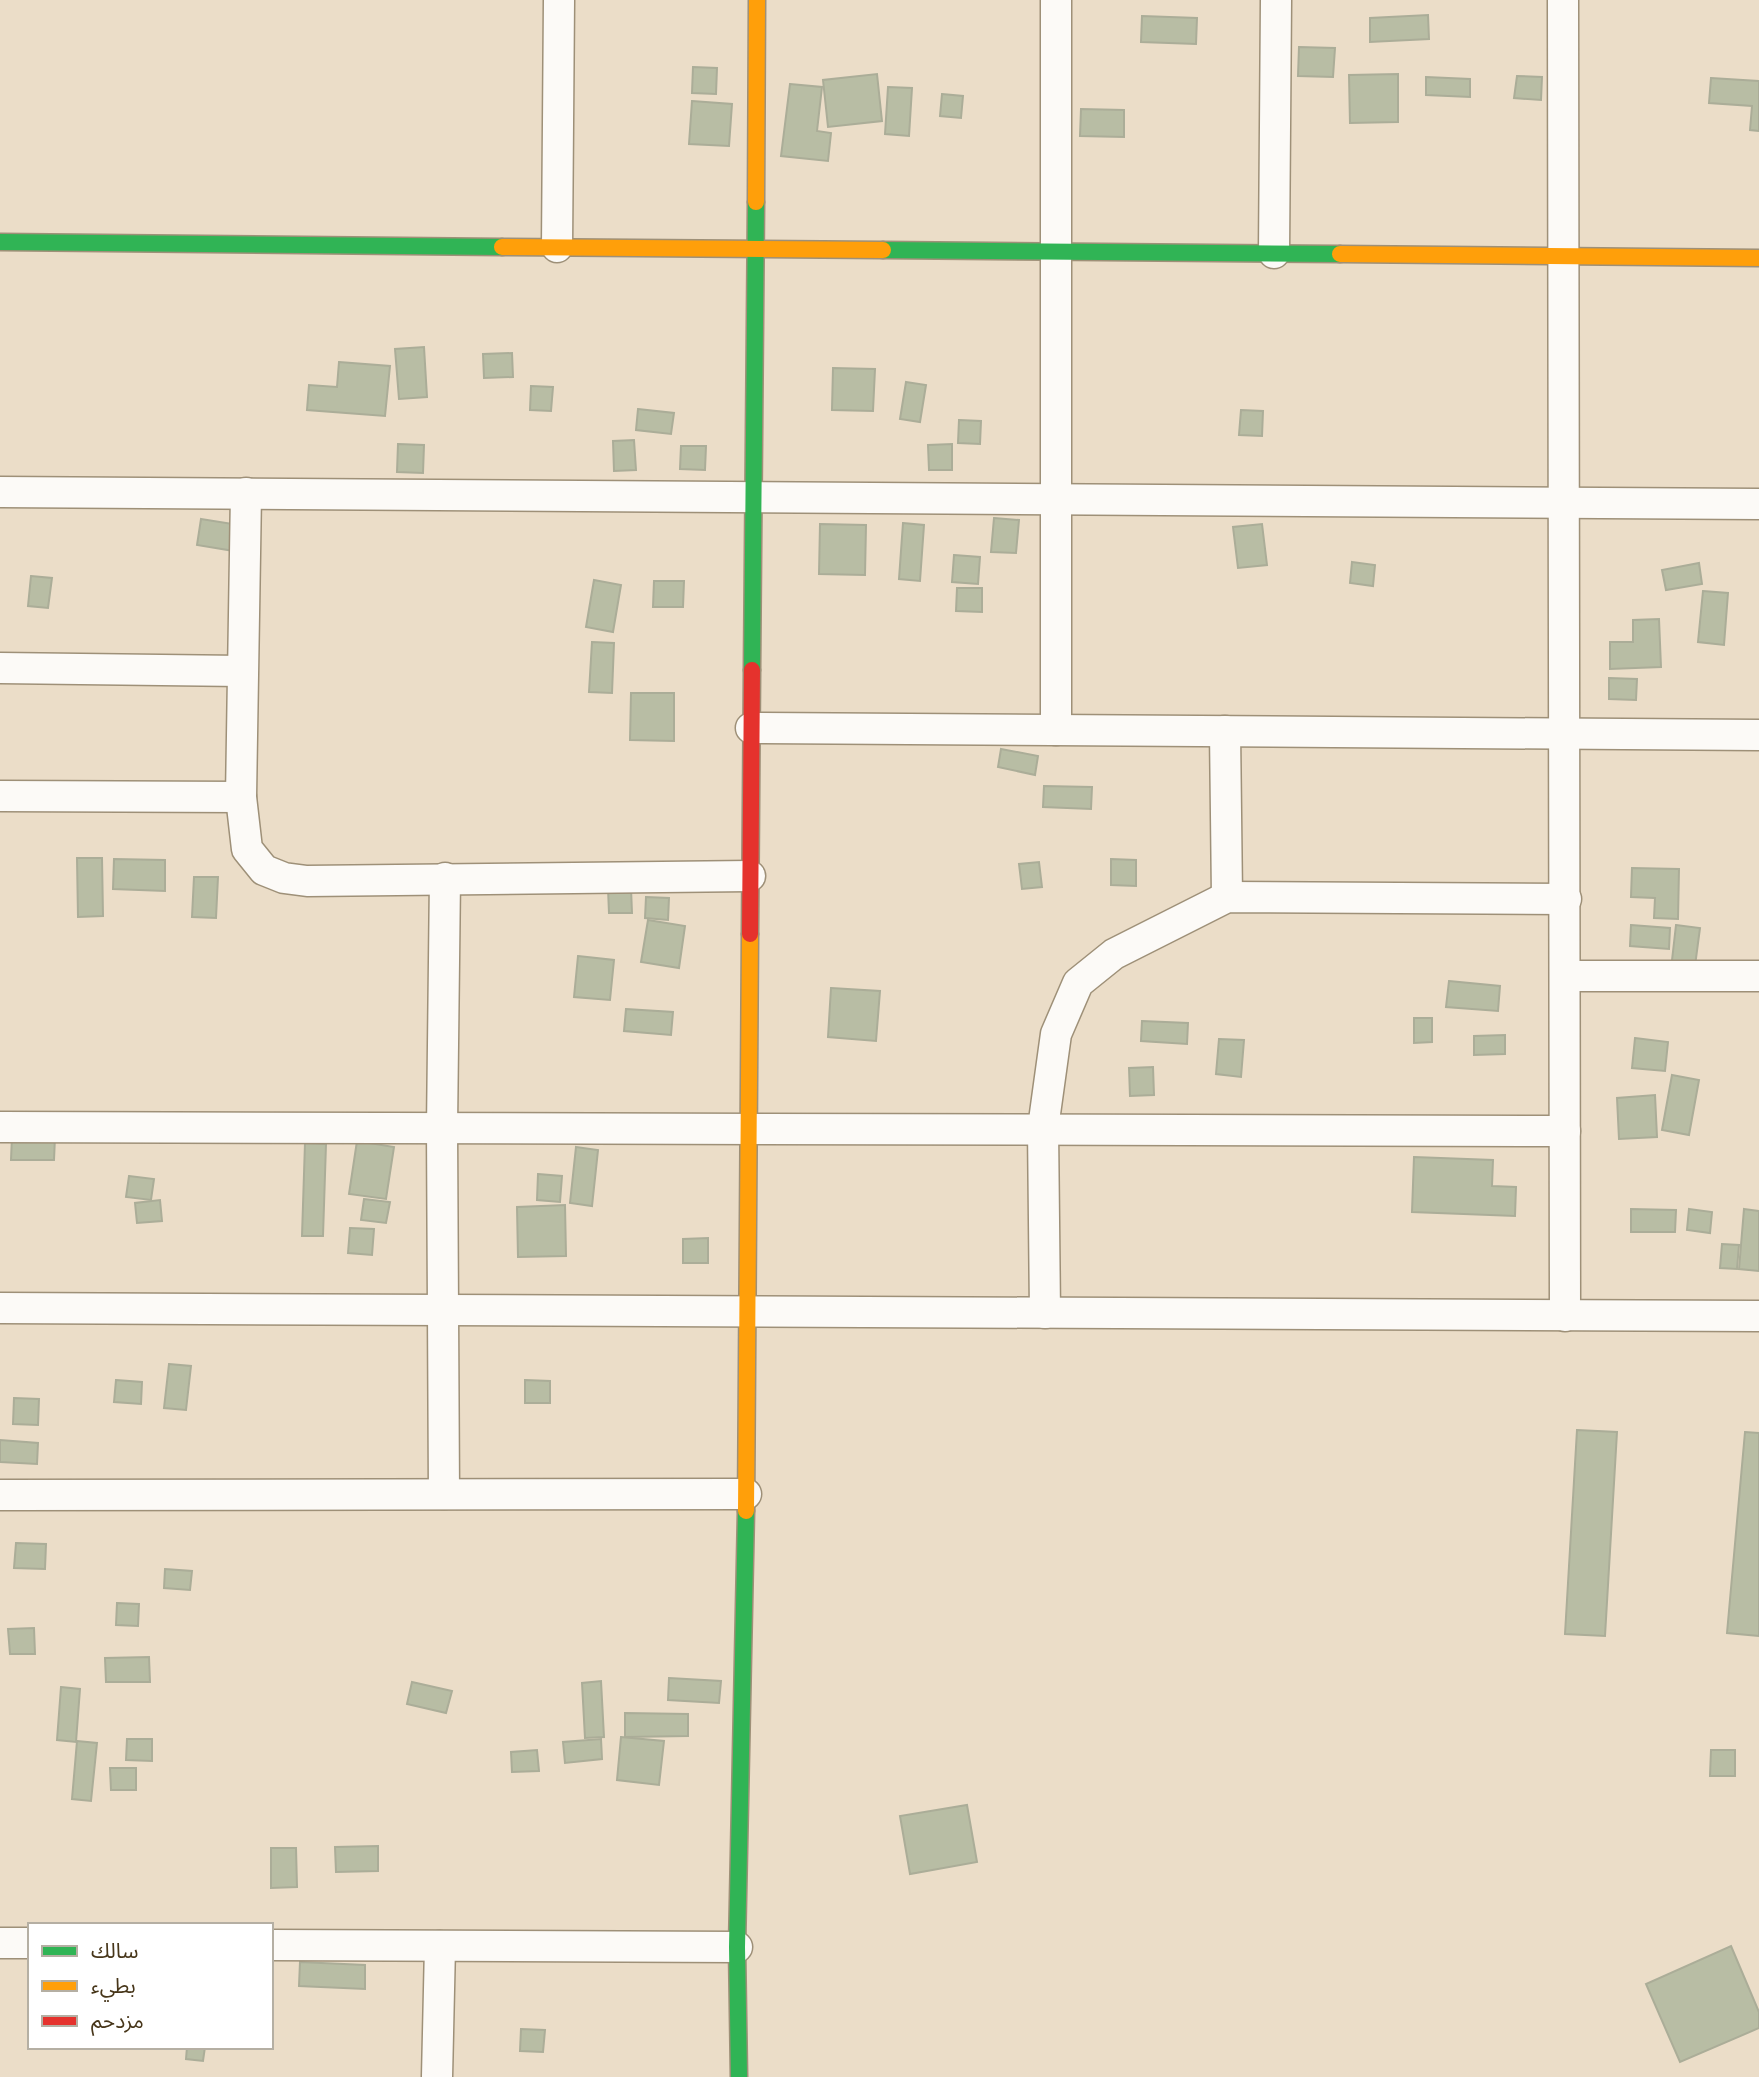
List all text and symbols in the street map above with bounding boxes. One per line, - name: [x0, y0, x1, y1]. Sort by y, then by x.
- legend: [28, 1923, 273, 2049]
- text: سالك: [91, 1936, 138, 1964]
- text: بطيء: [91, 1971, 136, 2002]
- text: مزدحم: [91, 2006, 144, 2036]

